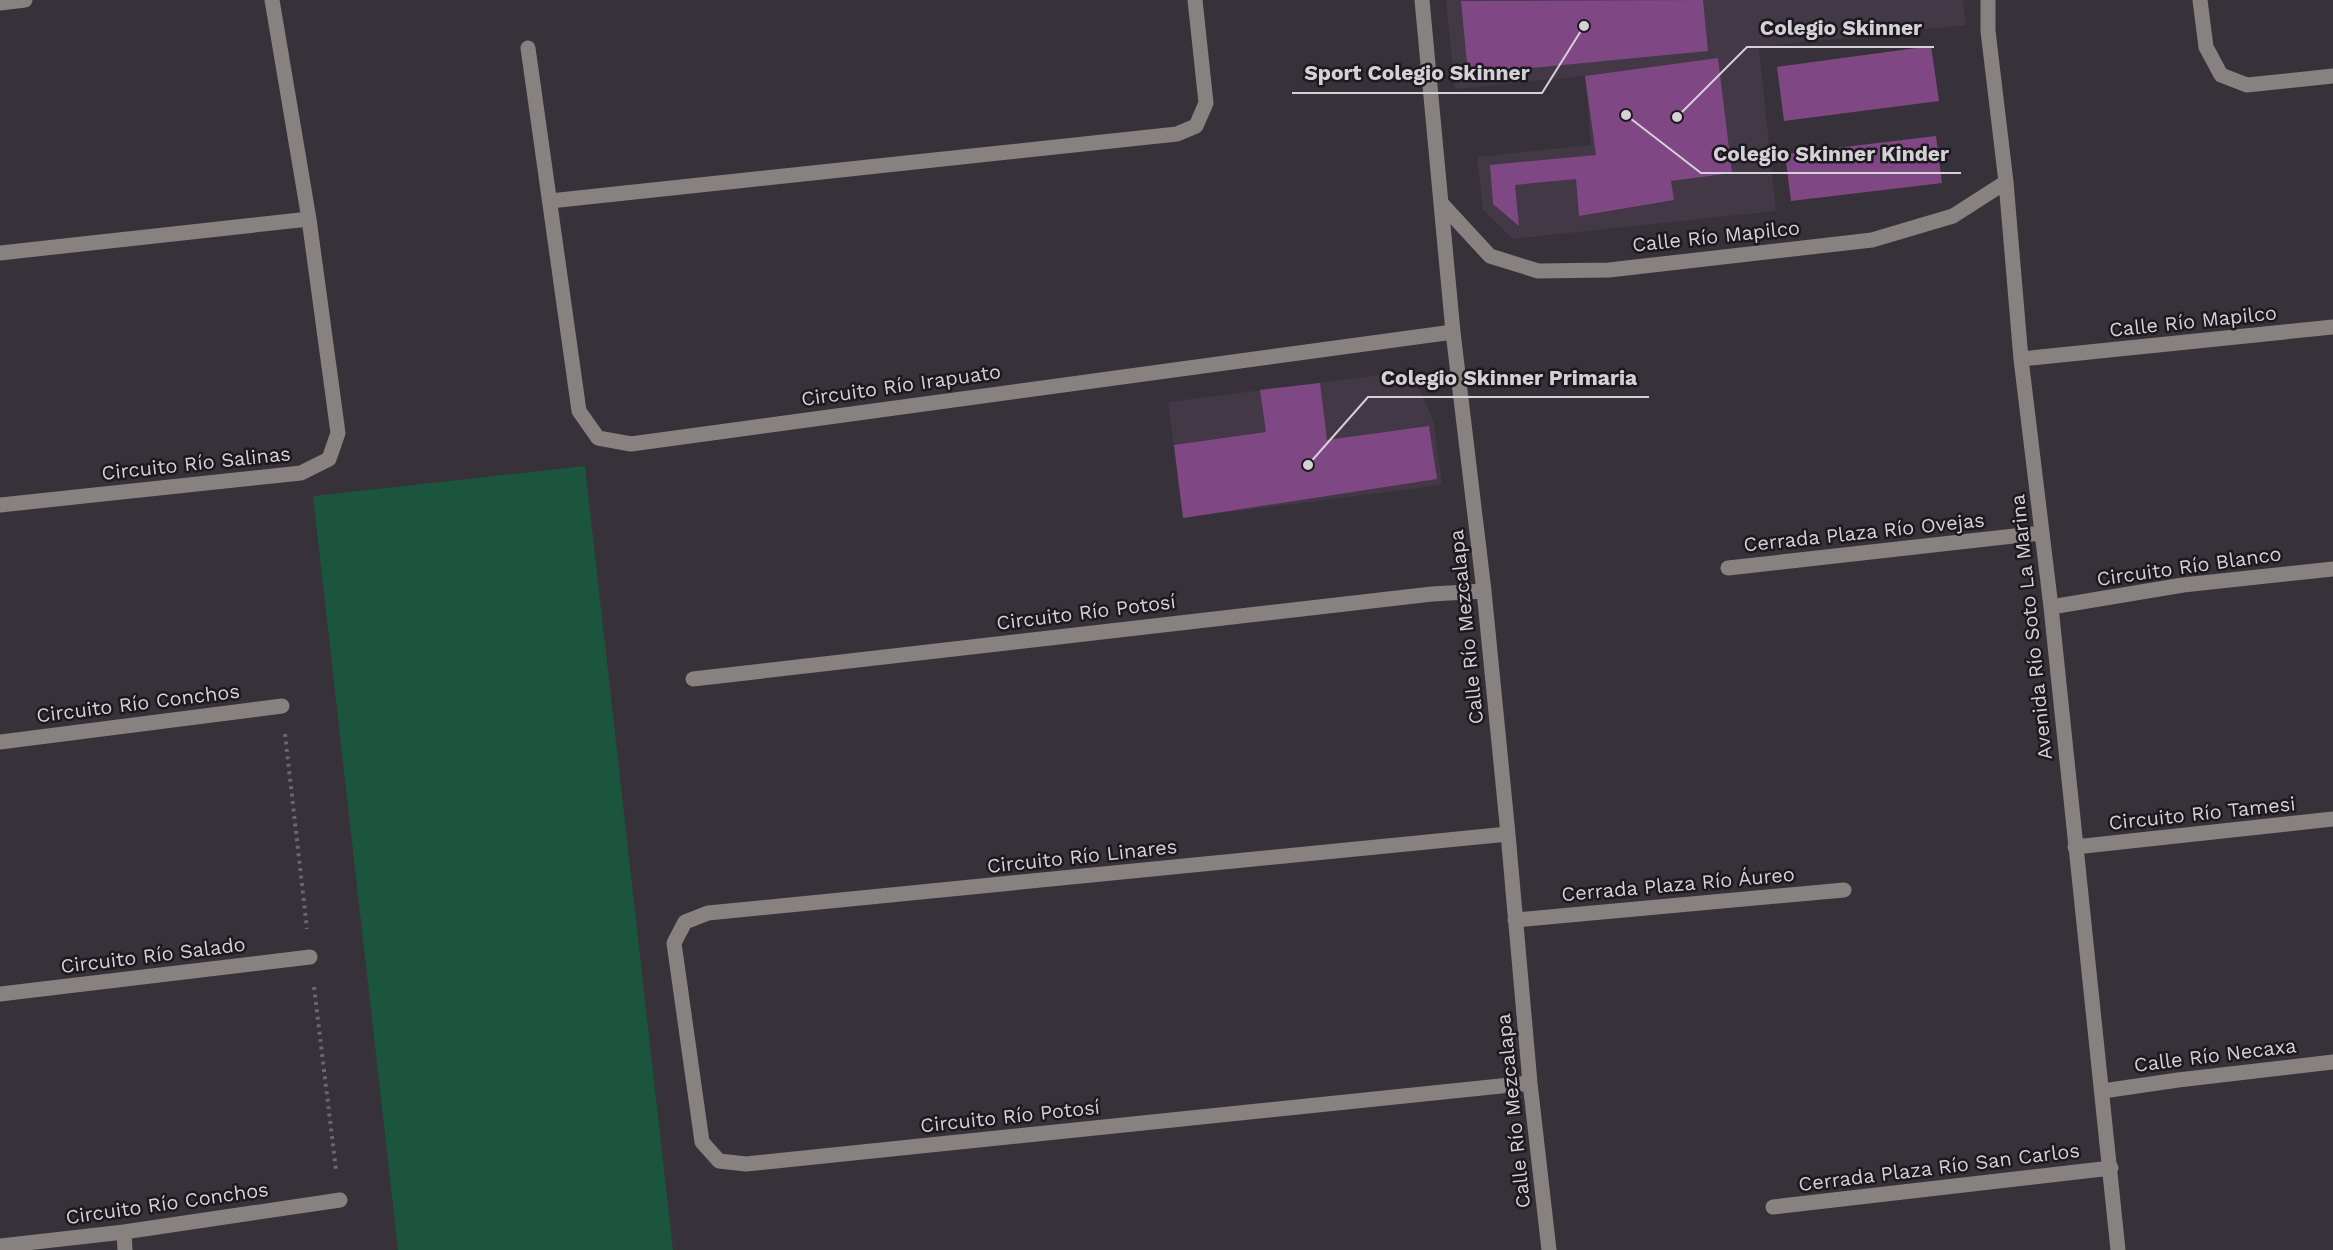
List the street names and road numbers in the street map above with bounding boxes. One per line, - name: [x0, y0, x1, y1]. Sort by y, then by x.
- street label: Calle Río Mapilco: [1631, 215, 1801, 257]
- street label: Calle Río Mapilco: [2108, 300, 2278, 342]
- street label: Circuito Río Irapuato: [800, 359, 1002, 411]
- street label: Circuito Río Salinas: [100, 441, 292, 485]
- street label: Avenida Río Soto La Marina: [2005, 493, 2057, 761]
- street label: Cerrada Plaza Río Ovejas: [1742, 507, 1986, 557]
- street label: Calle Río Mezcalapa: [1444, 528, 1488, 726]
- street label: Circuito Río Blanco: [2095, 541, 2283, 591]
- street label: Circuito Río Potosí: [995, 589, 1177, 635]
- street label: Circuito Río Conchos: [35, 679, 241, 727]
- street label: Circuito Río Tamesi: [2107, 791, 2297, 835]
- street label: Circuito Río Linares: [986, 834, 1178, 878]
- street label: Cerrada Plaza Río Áureo: [1560, 862, 1796, 906]
- street label: Circuito Río Salado: [59, 932, 247, 978]
- street label: Calle Río Mezcalapa: [1491, 1012, 1535, 1210]
- street label: Calle Río Necaxa: [2132, 1033, 2298, 1077]
- street label: Circuito Río Potosí: [919, 1095, 1101, 1137]
- street label: Cerrada Plaza Río San Carlos: [1797, 1138, 2081, 1196]
- street label: Circuito Río Conchos: [64, 1177, 270, 1229]

